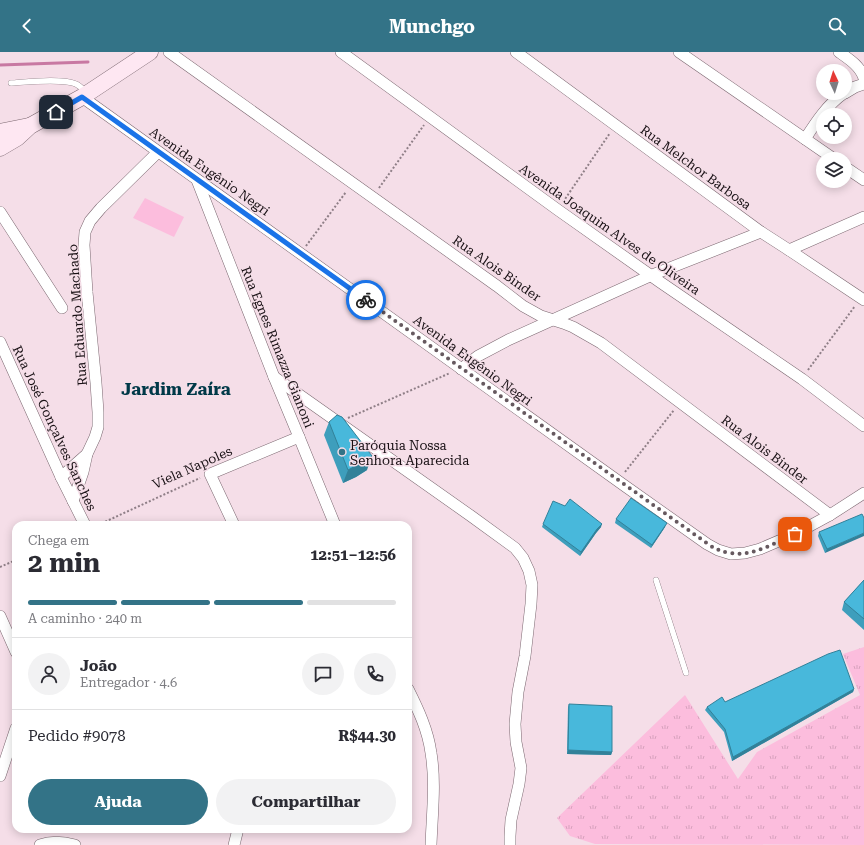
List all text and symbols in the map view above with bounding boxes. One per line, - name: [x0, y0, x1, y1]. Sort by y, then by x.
- icon: back: [16, 15, 38, 37]
- icon: search: [826, 15, 848, 37]
- text: Munchgo: [389, 16, 475, 37]
- north arrow: [816, 64, 852, 100]
- map controls: [816, 64, 852, 188]
- pin: [39, 95, 73, 129]
- icon: home: [45, 101, 67, 123]
- button: locate: [816, 108, 852, 144]
- street label: Rua Melchor Barbosa: [637, 122, 754, 213]
- street label: Avenida Eugênio Negri: [147, 124, 273, 219]
- button: layers: [816, 152, 852, 188]
- street label: Avenida Joaquim Alves de Oliveira: [516, 161, 703, 298]
- street label: Rua Alois Binder: [450, 232, 544, 305]
- street label: Rua Eduardo Machado: [65, 244, 90, 386]
- street label: Rua Egnes Rimazza Gianoni: [238, 264, 317, 430]
- courier: [346, 280, 386, 320]
- icon: bike: [355, 289, 377, 311]
- street label: Avenida Eugênio Negri: [410, 312, 535, 408]
- street label: Rua José Gonçalves Sanches: [10, 343, 99, 513]
- district label: Jardim Zaíra: [121, 379, 231, 399]
- street label: Rua Alois Binder: [719, 412, 811, 487]
- place label: Paróquia Nossa Senhora Aparecida: [350, 438, 469, 468]
- street label: Viela Napoles: [150, 443, 234, 492]
- marker: Paróquia Nossa Senhora Aparecida: [337, 447, 347, 457]
- pin: [778, 517, 812, 551]
- icon: bag: [784, 523, 806, 545]
- text: Chega em: [28, 533, 89, 548]
- text: 12:51–12:56: [310, 546, 396, 564]
- text: 2 min: [28, 548, 100, 578]
- text: A caminho · 240 m: [28, 611, 142, 626]
- button: person: [28, 653, 70, 695]
- button: chat: [302, 653, 344, 695]
- button: phone: [354, 653, 396, 695]
- text: João: [80, 657, 117, 675]
- text: Entregador · 4.6: [80, 675, 177, 690]
- text: Pedido #9078: [28, 727, 126, 745]
- text: R$44.30: [338, 727, 396, 745]
- button: Ajuda: [28, 779, 208, 825]
- button: Compartilhar: [216, 779, 396, 825]

